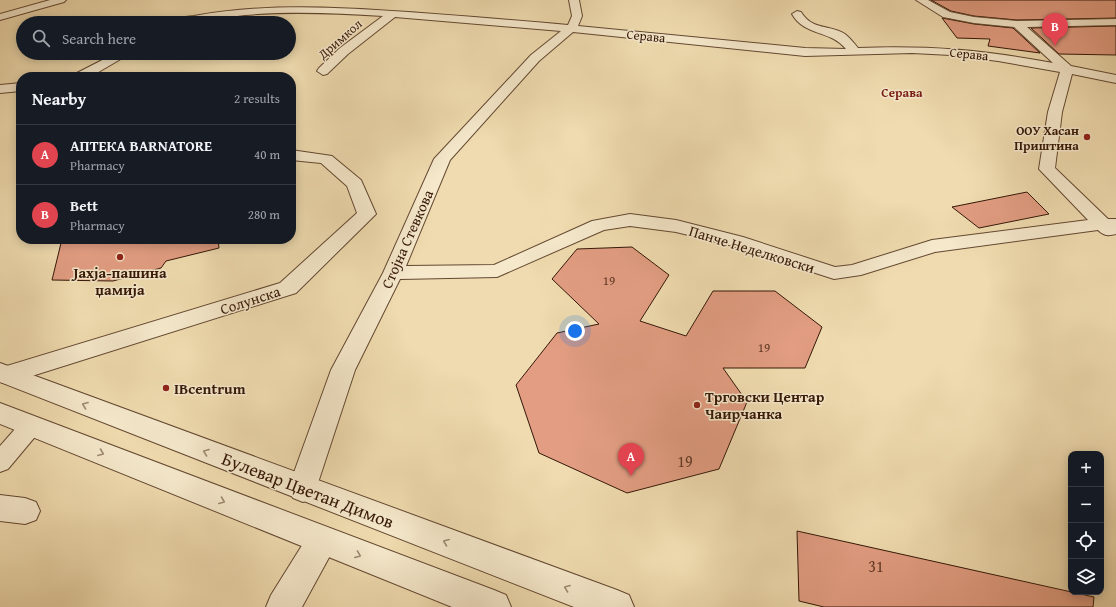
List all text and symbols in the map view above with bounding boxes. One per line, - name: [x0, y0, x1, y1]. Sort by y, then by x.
- pin: B: [1042, 13, 1068, 46]
- street label: Дримкол: [313, 14, 366, 64]
- search box: [16, 16, 296, 60]
- street label: Серава: [626, 25, 667, 48]
- icon: search: [30, 27, 52, 49]
- text: Search here: [62, 28, 136, 49]
- street label: Серава: [949, 43, 990, 66]
- district label: Серава: [881, 83, 923, 102]
- text: Nearby: [32, 86, 86, 111]
- text: 2 results: [234, 89, 280, 108]
- place label: ООУ Хасан Приштина: [1014, 121, 1079, 155]
- marker: ООУ Хасан Приштина: [1082, 132, 1092, 142]
- text: АПТЕКА BARNATORE: [70, 135, 212, 156]
- text: A: [41, 145, 49, 164]
- text: 40 m: [254, 145, 280, 164]
- text: Pharmacy: [70, 156, 125, 175]
- street label: Стојна Стевкова: [376, 186, 438, 292]
- text: Bett: [70, 195, 98, 216]
- text: B: [41, 205, 49, 224]
- text: 280 m: [248, 205, 280, 224]
- text: Pharmacy: [70, 216, 125, 235]
- street label: Панче Неделковски: [686, 220, 818, 278]
- marker: Јахја-пашина џамија: [115, 252, 125, 262]
- place label: Јахја-пашина џамија: [70, 262, 167, 300]
- house number: 19: [603, 271, 615, 290]
- street label: Солунска: [217, 280, 284, 320]
- your location: [565, 321, 585, 341]
- house number: 19: [758, 338, 770, 357]
- place label: IBcentrum: [174, 378, 246, 399]
- marker: IBcentrum: [161, 383, 171, 393]
- place label: Трговски Центар Чаирчанка: [705, 386, 825, 424]
- marker: Трговски Центар Чаирчанка: [692, 400, 702, 410]
- one-way arrow: [82, 401, 89, 409]
- pin: A: [618, 443, 644, 476]
- street label: Булевар Цветан Димов: [218, 445, 398, 535]
- one-way arrow: [203, 448, 210, 456]
- one-way arrow: [98, 449, 105, 457]
- house number: 19: [677, 449, 693, 473]
- map controls: [1068, 451, 1104, 595]
- button: +: [1068, 451, 1104, 487]
- button: −: [1068, 487, 1104, 523]
- one-way arrow: [219, 497, 226, 505]
- button: locate: [1068, 523, 1104, 559]
- one-way arrow: [442, 539, 449, 547]
- one-way arrow: [354, 550, 361, 558]
- house number: 31: [868, 554, 884, 578]
- button: layers: [1068, 559, 1104, 595]
- one-way arrow: [564, 585, 571, 593]

